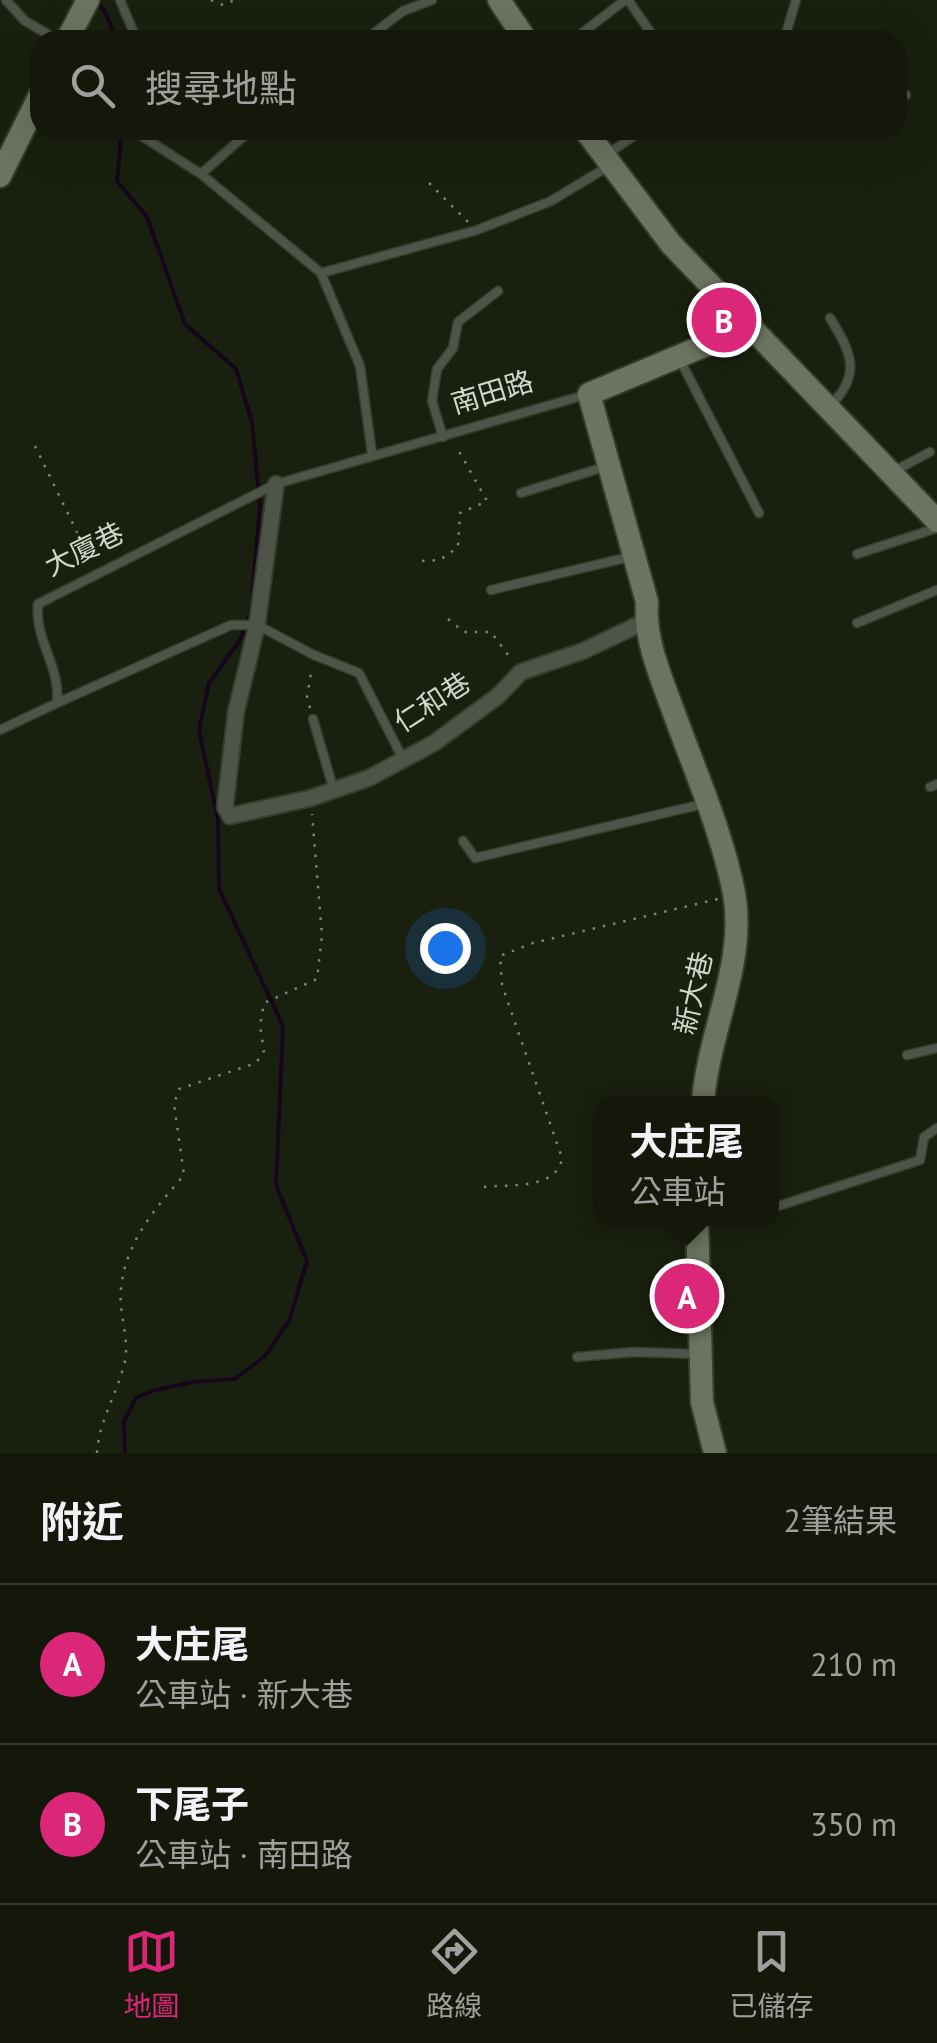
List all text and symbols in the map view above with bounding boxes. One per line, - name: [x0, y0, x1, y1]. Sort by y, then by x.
- search box: [30, 30, 907, 140]
- icon: search: [65, 58, 120, 113]
- text: 搜尋地點: [145, 63, 297, 112]
- pin: B: [692, 282, 756, 358]
- street label: 南田路: [446, 362, 537, 421]
- street label: 大廈巷: [38, 514, 130, 584]
- street label: 仁和巷: [386, 663, 477, 740]
- your location: [420, 923, 471, 974]
- street label: 新大巷: [665, 948, 720, 1038]
- popup: [594, 1096, 779, 1226]
- text: 大庄尾: [629, 1116, 744, 1165]
- text: 公車站: [629, 1170, 726, 1212]
- pin: A: [654, 1258, 720, 1334]
- text: 附近: [40, 1494, 124, 1549]
- text: 2筆結果: [784, 1499, 897, 1541]
- text: 大庄尾: [135, 1619, 249, 1668]
- text: A: [63, 1643, 82, 1685]
- text: 210 m: [810, 1643, 897, 1685]
- text: 公車站 · 新大巷: [135, 1673, 353, 1715]
- text: 下尾子: [135, 1779, 249, 1828]
- text: B: [63, 1803, 82, 1845]
- text: 350 m: [810, 1803, 897, 1845]
- text: 公車站 · 南田路: [135, 1833, 353, 1875]
- tab: 地圖: [123, 1924, 180, 2024]
- tab: 路線: [426, 1924, 483, 2024]
- tab: 已儲存: [729, 1924, 814, 2024]

